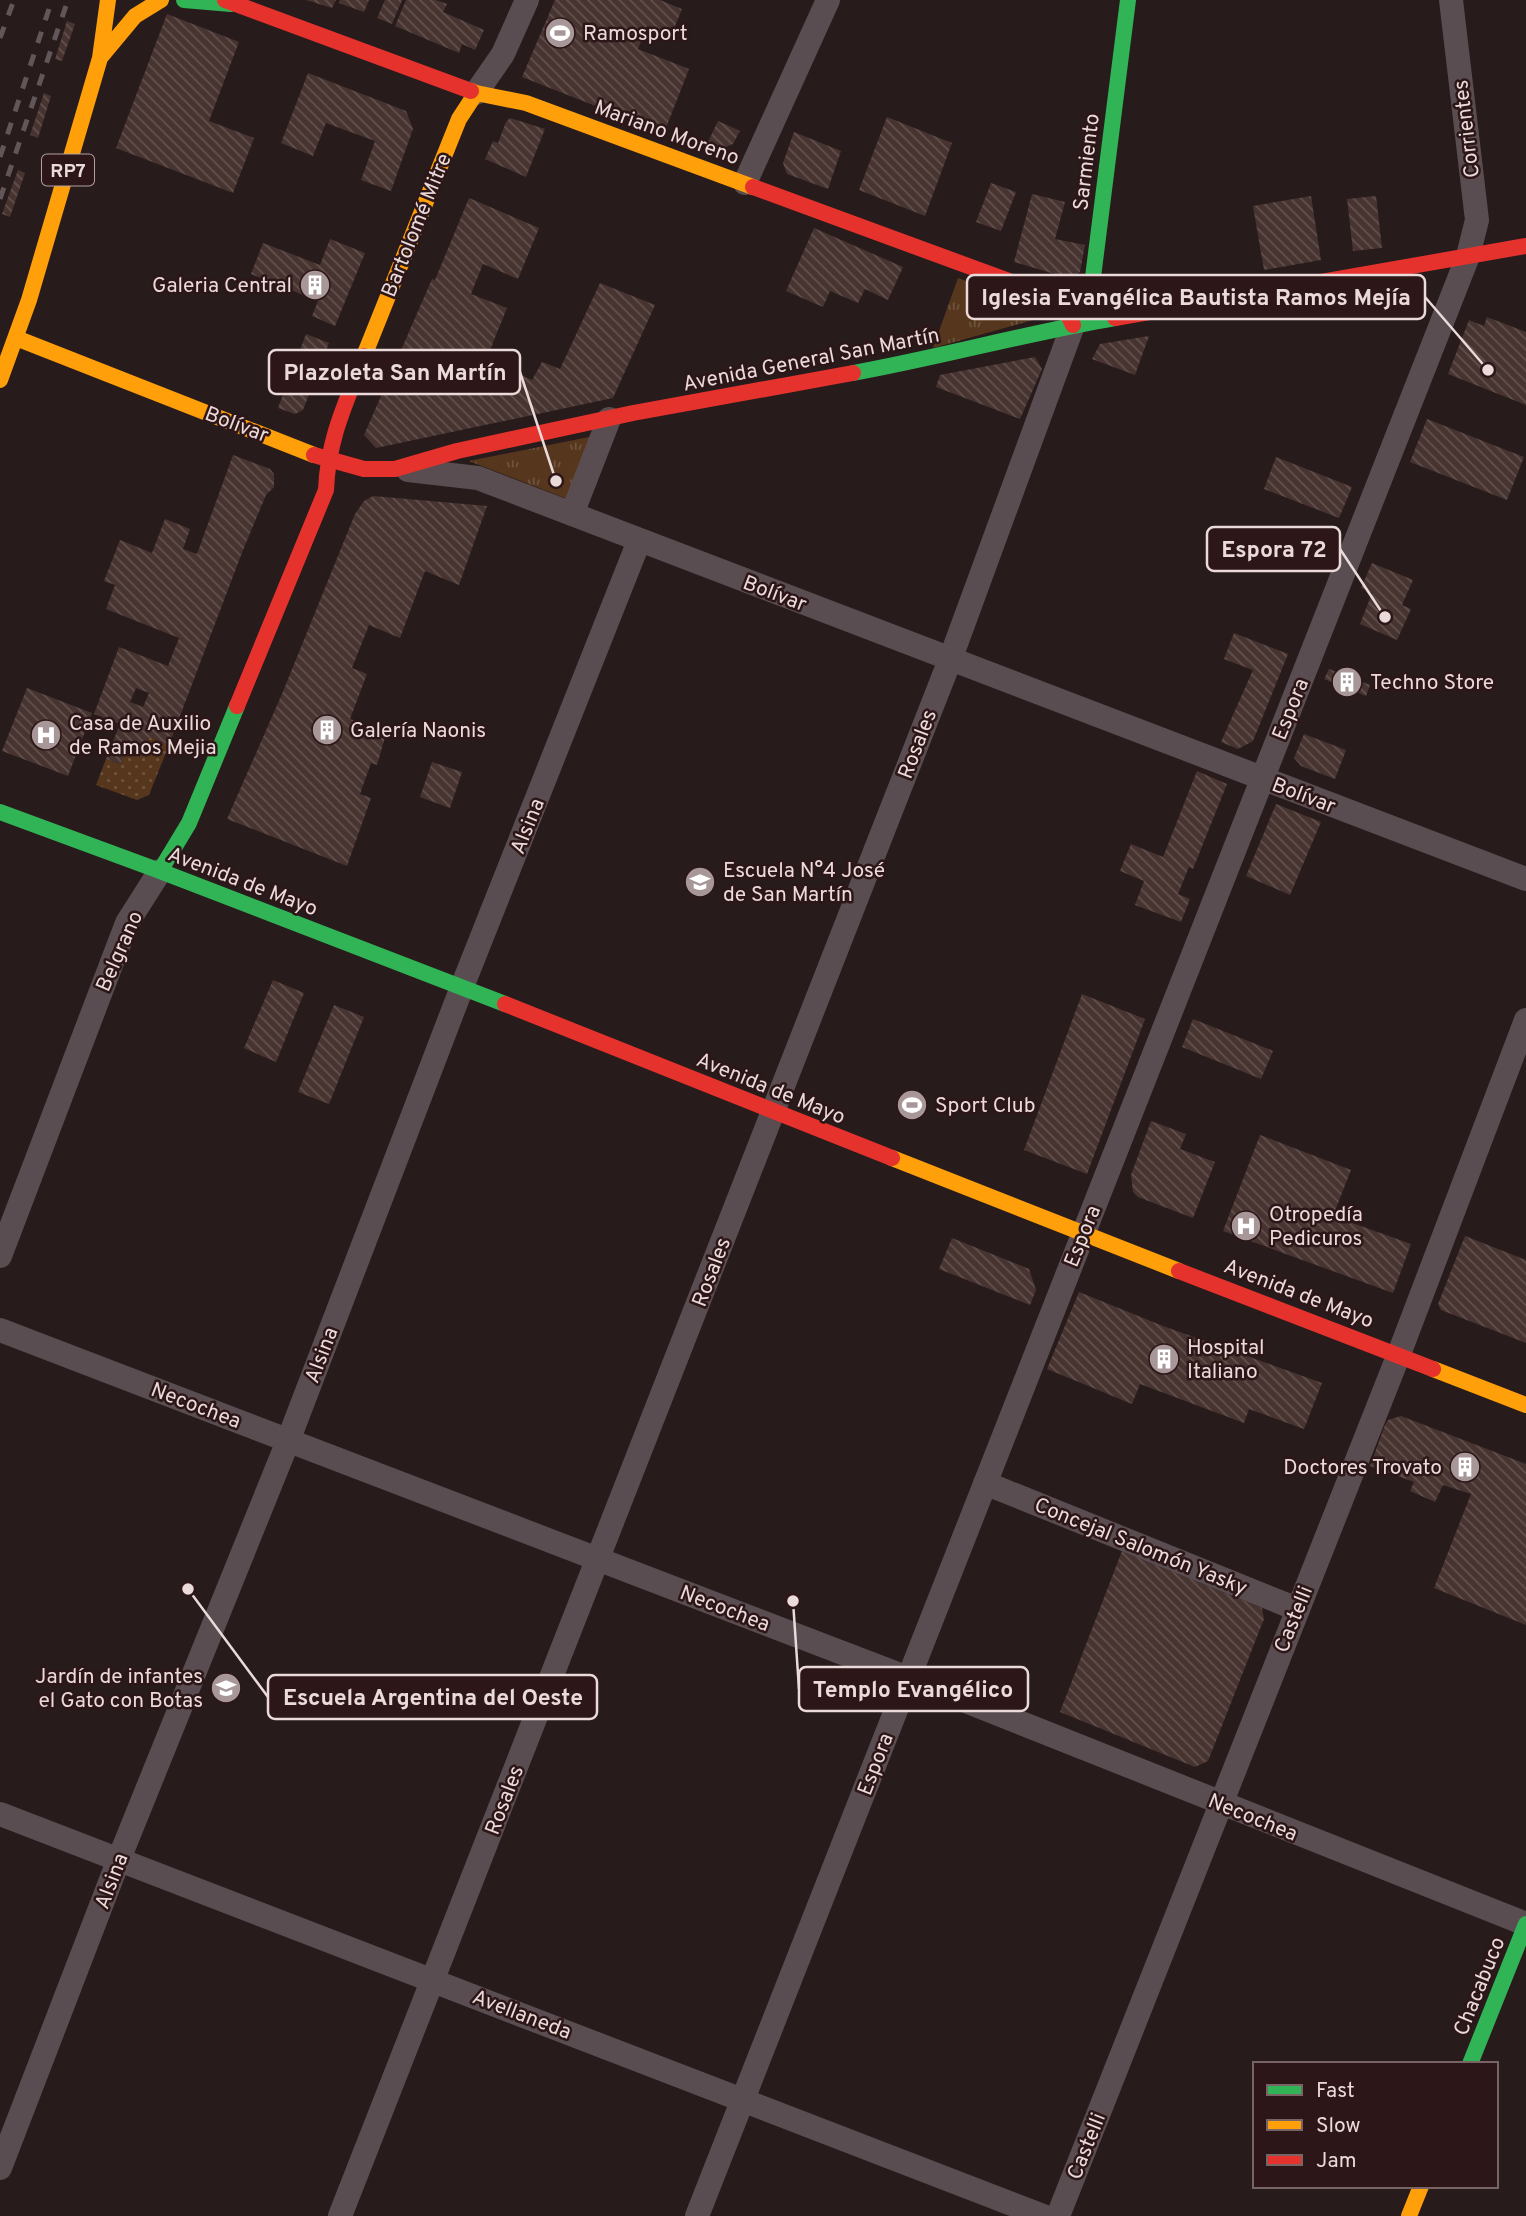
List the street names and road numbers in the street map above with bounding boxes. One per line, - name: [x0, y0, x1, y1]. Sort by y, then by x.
- street label: Corrientes: [1448, 78, 1487, 179]
- street label: Mariano Moreno: [590, 95, 743, 172]
- street label: Sarmiento: [1068, 112, 1107, 212]
- street label: Bartolomé Mitre: [376, 150, 459, 302]
- road number: RP7: [42, 154, 94, 186]
- street label: Avenida General San Martín: [681, 322, 942, 399]
- street label: Bolívar: [201, 401, 272, 450]
- street label: Bolívar: [739, 570, 810, 619]
- street label: Espora: [1267, 675, 1316, 745]
- street label: Rosales: [893, 706, 944, 783]
- street label: Bolívar: [1268, 772, 1339, 821]
- street label: Alsina: [505, 795, 552, 858]
- street label: Avenida de Mayo: [164, 841, 321, 923]
- street label: Belgrano: [91, 907, 150, 996]
- street label: Avenida de Mayo: [692, 1047, 849, 1132]
- street label: Espora: [1059, 1202, 1108, 1272]
- street label: Rosales: [687, 1234, 738, 1311]
- street label: Avenida de Mayo: [1220, 1253, 1377, 1335]
- street label: Alsina: [299, 1324, 345, 1387]
- street label: Necochea: [147, 1377, 244, 1436]
- street label: Concejal Salomón Yasky: [1030, 1492, 1251, 1603]
- street label: Necochea: [676, 1580, 773, 1639]
- street label: Castelli: [1269, 1582, 1320, 1657]
- street label: Espora: [852, 1730, 901, 1800]
- street label: Rosales: [480, 1762, 531, 1839]
- street label: Necochea: [1204, 1788, 1301, 1849]
- street label: Alsina: [89, 1850, 135, 1913]
- street label: Chacabuco: [1448, 1933, 1512, 2040]
- street label: Avellaneda: [468, 1984, 575, 2047]
- street label: Castelli: [1062, 2109, 1113, 2184]

